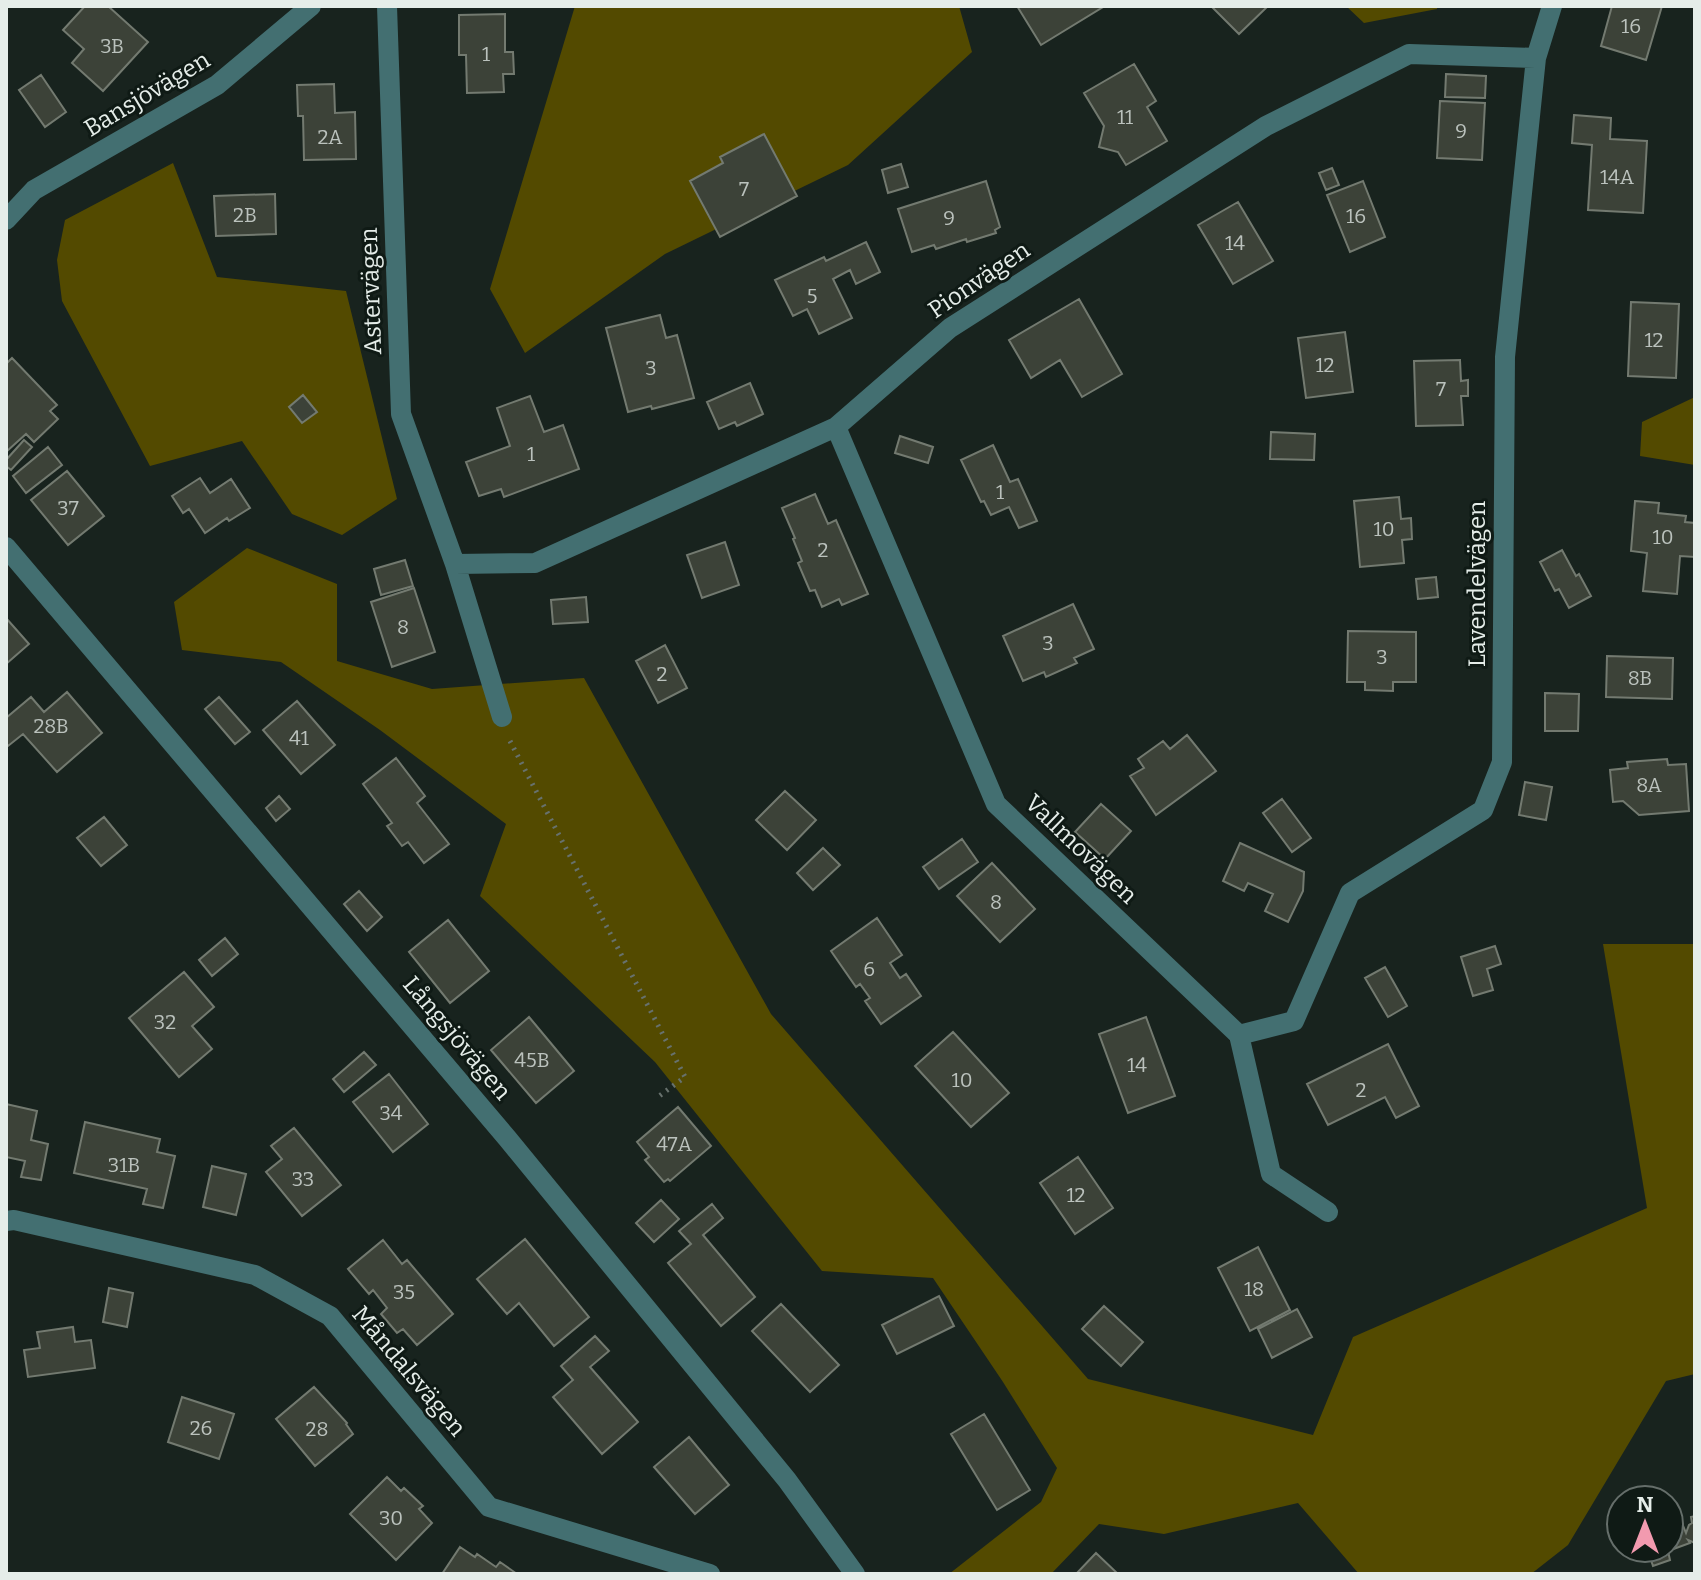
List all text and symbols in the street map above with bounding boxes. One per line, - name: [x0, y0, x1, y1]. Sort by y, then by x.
- house number: 16: [1621, 14, 1641, 38]
- house number: 3B: [100, 34, 124, 58]
- house number: 1: [482, 42, 490, 66]
- street label: Bansjövägen: [79, 46, 215, 142]
- house number: 11: [1117, 105, 1133, 129]
- house number: 9: [1455, 119, 1467, 143]
- house number: 2A: [317, 125, 343, 149]
- house number: 14A: [1600, 165, 1635, 189]
- house number: 7: [739, 177, 749, 201]
- house number: 2B: [233, 203, 257, 227]
- house number: 16: [1346, 204, 1366, 228]
- house number: 9: [943, 206, 955, 230]
- street label: Astervägen: [355, 227, 387, 355]
- house number: 14: [1225, 231, 1245, 255]
- street label: Pionvägen: [923, 236, 1035, 324]
- house number: 5: [807, 284, 817, 308]
- house number: 12: [1645, 328, 1664, 352]
- house number: 12: [1316, 353, 1335, 377]
- house number: 3: [645, 356, 657, 380]
- house number: 7: [1436, 377, 1446, 401]
- house number: 1: [527, 442, 535, 466]
- house number: 1: [996, 480, 1004, 504]
- house number: 37: [57, 496, 79, 520]
- street label: Lavendelvägen: [1463, 501, 1491, 667]
- house number: 10: [1374, 517, 1394, 541]
- house number: 10: [1653, 525, 1673, 549]
- house number: 2: [818, 538, 828, 562]
- house number: 8: [397, 615, 409, 639]
- house number: 3: [1042, 631, 1054, 655]
- house number: 3: [1376, 645, 1388, 669]
- house number: 2: [657, 662, 667, 686]
- house number: 8B: [1628, 666, 1652, 690]
- house number: 28B: [33, 714, 69, 738]
- house number: 41: [289, 726, 309, 750]
- house number: 8A: [1636, 773, 1662, 797]
- street label: Vallmovägen: [1019, 789, 1143, 909]
- house number: 8: [990, 890, 1002, 914]
- house number: 6: [863, 957, 875, 981]
- street label: Långsjövägen: [397, 971, 517, 1105]
- house number: 32: [154, 1010, 176, 1034]
- house number: 45B: [514, 1048, 550, 1072]
- house number: 14: [1127, 1053, 1147, 1077]
- house number: 10: [952, 1068, 972, 1092]
- house number: 2: [1356, 1078, 1366, 1102]
- house number: 34: [379, 1101, 403, 1125]
- house number: 47A: [656, 1132, 693, 1156]
- house number: 31B: [108, 1153, 140, 1177]
- house number: 33: [292, 1167, 314, 1191]
- house number: 12: [1067, 1183, 1086, 1207]
- house number: 18: [1244, 1277, 1264, 1301]
- house number: 35: [393, 1280, 415, 1304]
- street label: Måndalsvägen: [347, 1300, 471, 1442]
- house number: 26: [190, 1416, 212, 1440]
- house number: 28: [306, 1417, 328, 1441]
- north arrow: [1605, 1484, 1685, 1564]
- text: N: [1637, 1491, 1654, 1518]
- house number: 30: [379, 1506, 403, 1530]

